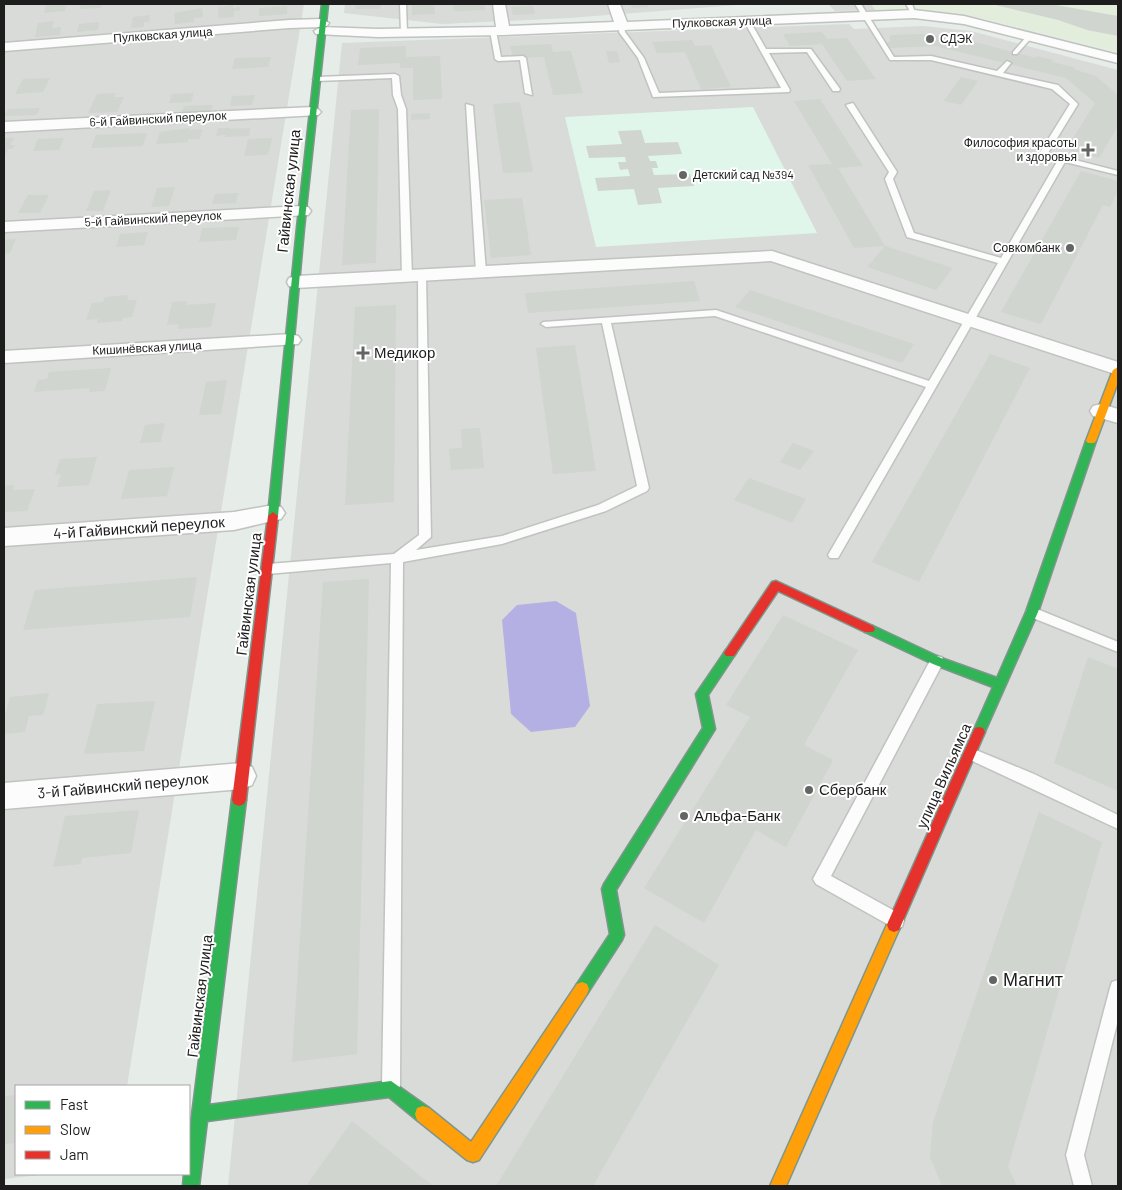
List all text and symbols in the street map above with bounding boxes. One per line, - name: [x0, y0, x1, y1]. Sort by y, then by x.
- street label: Пулковская улица: [672, 12, 772, 31]
- street label: Пулковская улица: [113, 24, 214, 45]
- place label: СДЭК: [940, 31, 972, 46]
- marker: СДЭК: [924, 33, 936, 45]
- street label: 6-й Гайвинский переулок: [89, 107, 228, 130]
- street label: Гайвинская улица: [273, 128, 303, 253]
- place label: Философия красоты и здоровья: [964, 135, 1077, 164]
- marker: Философия красоты и здоровья: [1081, 143, 1095, 157]
- place label: Детский сад №394: [693, 167, 794, 182]
- marker: Детский сад №394: [677, 169, 689, 181]
- street label: 5-й Гайвинский переулок: [84, 207, 223, 230]
- place label: Совкомбанк: [993, 240, 1061, 254]
- marker: Совкомбанк: [1064, 242, 1076, 254]
- street label: Кишинёвская улица: [92, 337, 202, 358]
- place label: Медикор: [374, 343, 435, 361]
- marker: Медикор: [356, 346, 370, 360]
- street label: 4-й Гайвинский переулок: [53, 512, 226, 542]
- street label: Гайвинская улица: [232, 531, 265, 656]
- street label: улица Вильямса: [912, 720, 975, 831]
- street label: 3-й Гайвинский переулок: [37, 769, 210, 801]
- place label: Сбербанк: [819, 780, 887, 798]
- marker: Сбербанк: [803, 784, 815, 796]
- place label: Альфа-Банк: [694, 806, 781, 824]
- marker: Альфа-Банк: [678, 810, 690, 822]
- street label: Гайвинская улица: [183, 933, 216, 1058]
- place label: Магнит: [1003, 968, 1063, 990]
- marker: Магнит: [987, 974, 999, 986]
- legend: [15, 1085, 190, 1175]
- text: Fast: [60, 1095, 88, 1113]
- text: Slow: [60, 1120, 91, 1138]
- text: Jam: [60, 1145, 89, 1163]

